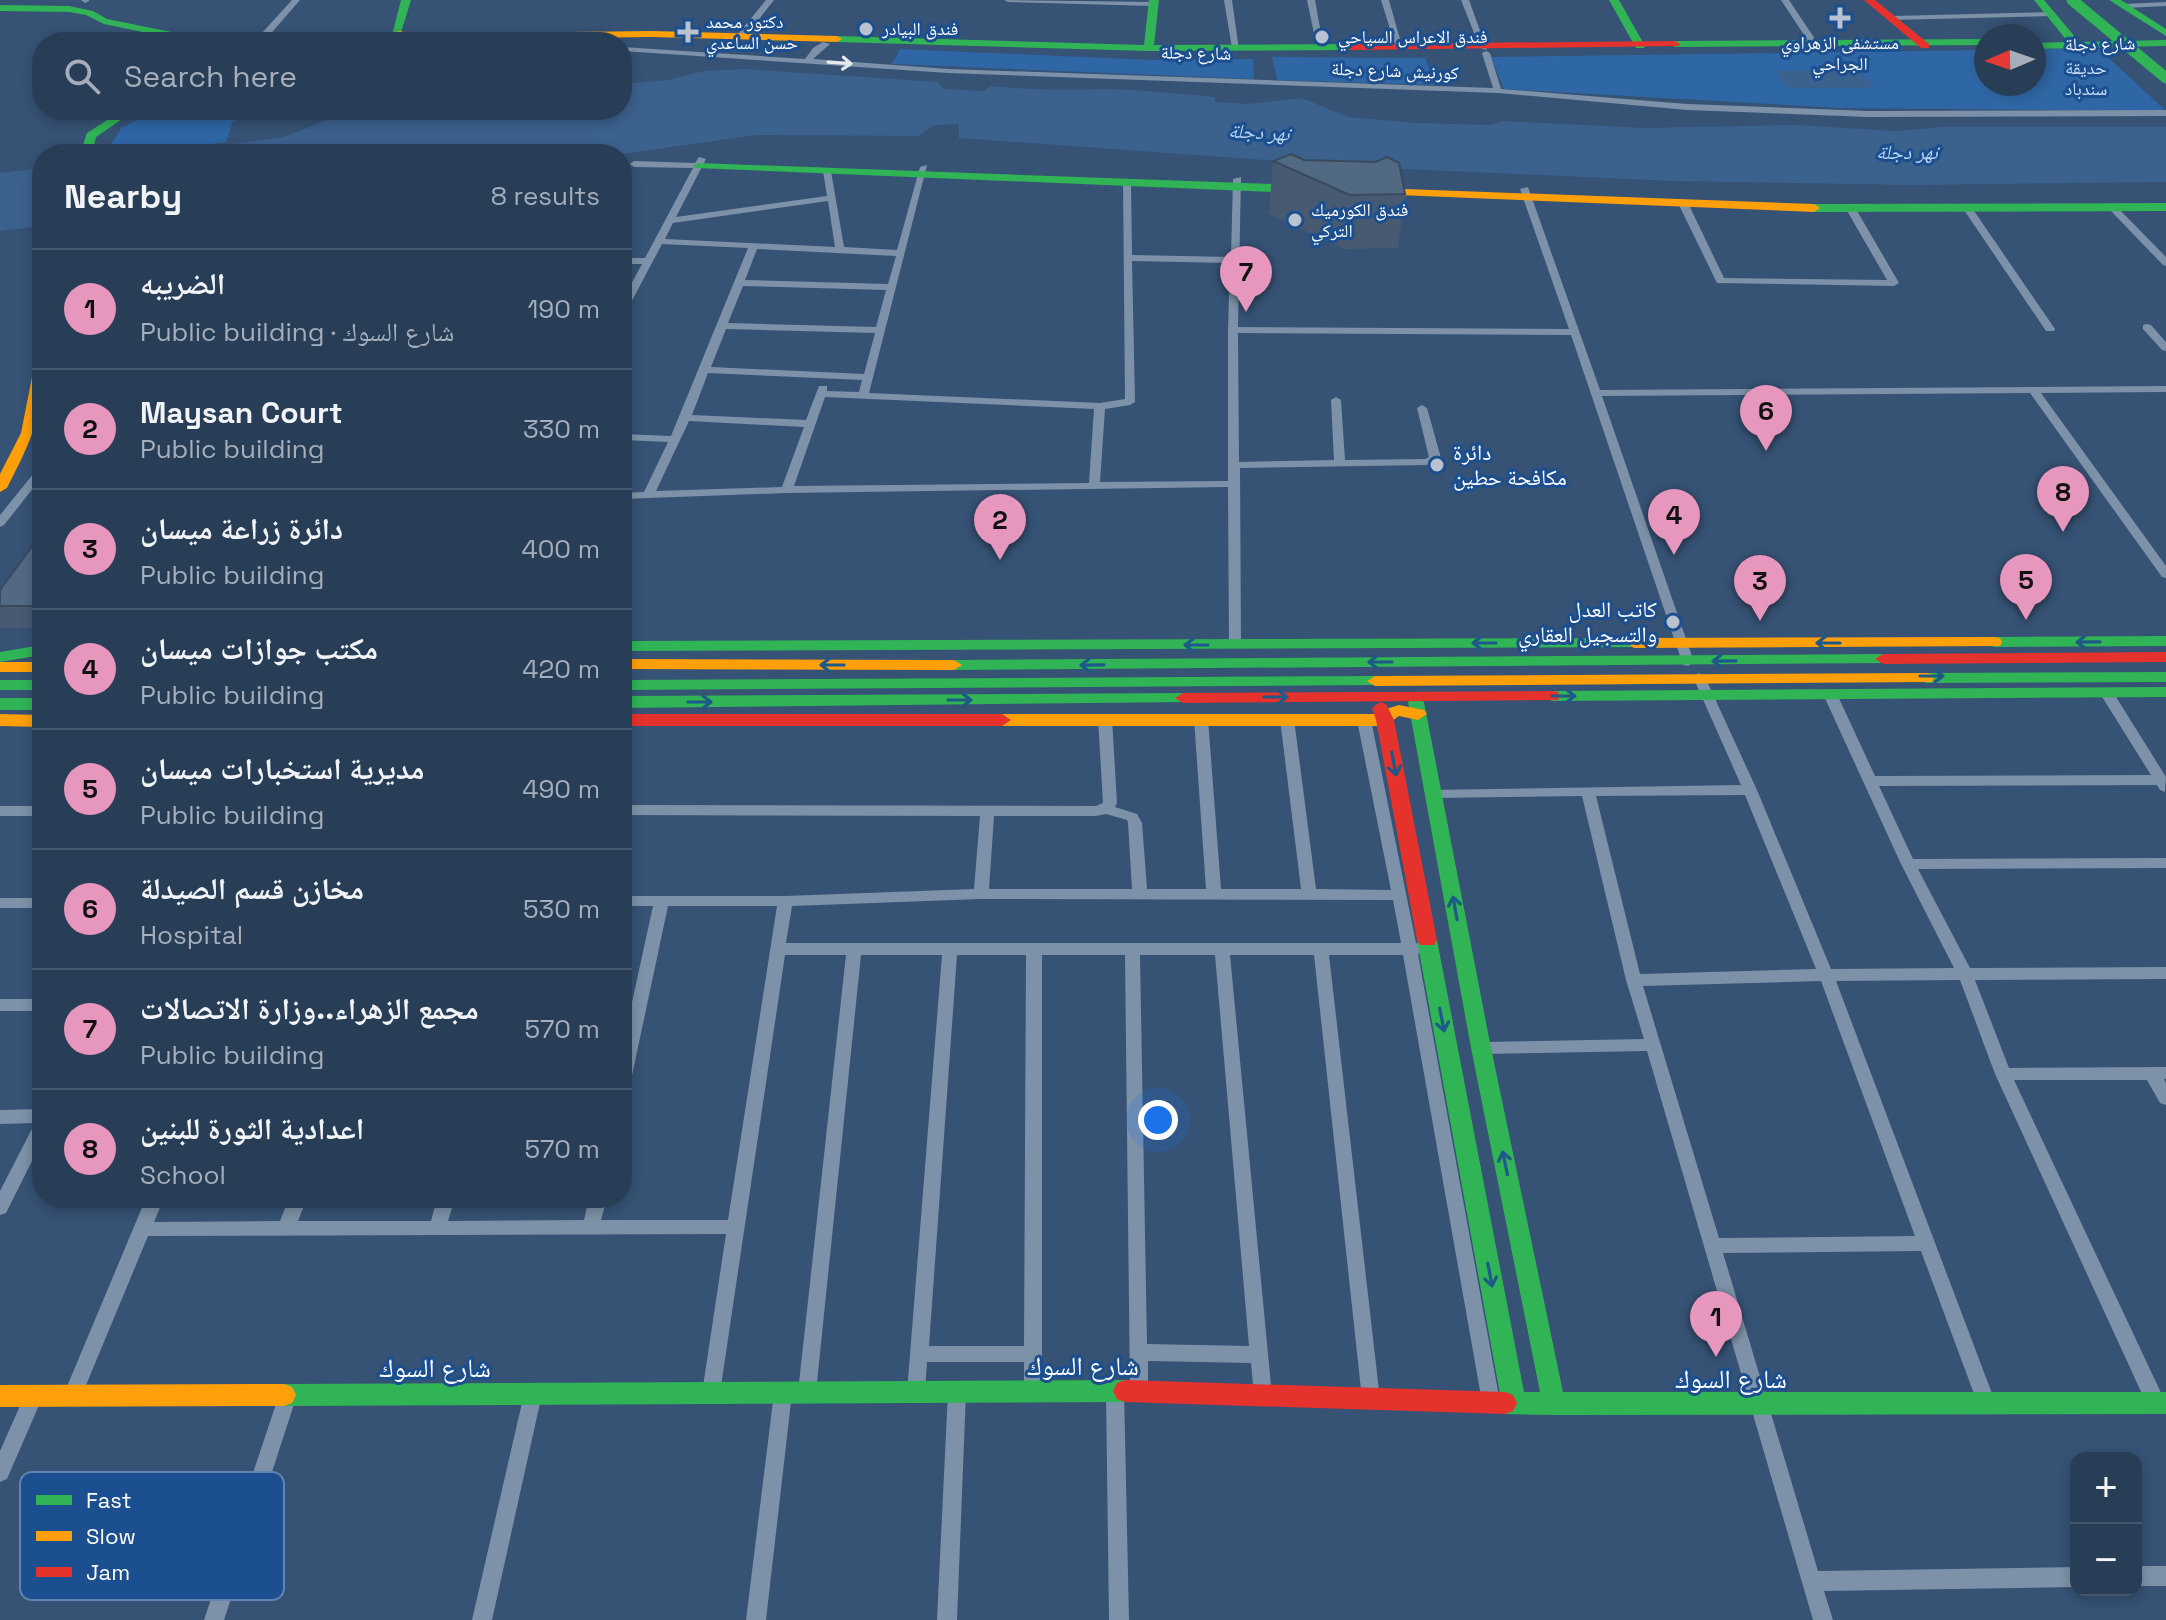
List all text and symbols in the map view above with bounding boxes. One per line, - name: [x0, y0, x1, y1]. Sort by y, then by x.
- marker: مستشفى الزهراوي الجراحي: [1829, 7, 1851, 29]
- place label: دكتور محمد حسن الساعدي: [706, 10, 798, 58]
- place label: فندق البيادر: [881, 17, 958, 40]
- marker: فندق البيادر: [857, 20, 875, 38]
- marker: دكتور محمد حسن الساعدي: [677, 21, 699, 43]
- north arrow: [1974, 24, 2046, 96]
- place label: فندق الاعراس السياحي: [1338, 25, 1488, 52]
- marker: فندق الاعراس السياحي: [1313, 28, 1331, 46]
- place label: مستشفى الزهراوي الجراحي: [1781, 31, 1899, 79]
- street label: شارع دجلة: [2065, 31, 2135, 56]
- search box: [32, 32, 632, 120]
- street label: شارع دجلة: [1161, 40, 1231, 65]
- icon: search: [60, 54, 104, 98]
- one-way arrow: [826, 56, 853, 71]
- park label: حديقة سندباد: [2065, 56, 2107, 100]
- text: Search here: [124, 57, 297, 96]
- street label: كورنيش شارع دجلة: [1331, 57, 1460, 84]
- water label: نهر دجلة: [1228, 117, 1293, 147]
- water label: نهر دجلة: [1876, 139, 1940, 165]
- text: Nearby: [64, 175, 182, 218]
- text: 8 results: [491, 179, 600, 213]
- place label: فندق الكورميك التركي: [1311, 198, 1408, 246]
- marker: فندق الكورميك التركي: [1286, 211, 1304, 229]
- pin: 7: [1220, 246, 1272, 312]
- text: الضريبه: [140, 264, 225, 303]
- text: 1: [84, 292, 96, 326]
- text: 190 m: [528, 292, 600, 326]
- text: Public building · شارع السوك: [140, 315, 454, 349]
- pin: 6: [1740, 385, 1792, 451]
- text: Maysan Court: [140, 393, 343, 432]
- text: 2: [82, 412, 98, 446]
- text: 330 m: [523, 412, 600, 446]
- text: Public building: [140, 432, 324, 466]
- place label: دائرة مكافحة حطين: [1453, 438, 1567, 491]
- marker: دائرة مكافحة حطين: [1428, 456, 1446, 474]
- pin: 8: [2037, 466, 2089, 532]
- pin: 4: [1648, 489, 1700, 555]
- pin: 2: [974, 494, 1026, 560]
- text: دائرة زراعة ميسان: [140, 509, 343, 548]
- text: 3: [82, 532, 98, 566]
- text: 400 m: [521, 532, 600, 566]
- pin: 5: [2000, 554, 2052, 620]
- pin: 3: [1734, 555, 1786, 621]
- text: Public building: [140, 558, 324, 592]
- place label: كاتب العدل والتسجيل العقاري: [1518, 595, 1657, 652]
- marker: كاتب العدل والتسجيل العقاري: [1664, 613, 1682, 631]
- text: مكتب جوازات ميسان: [140, 629, 378, 668]
- one-way arrow: [2075, 634, 2102, 650]
- one-way arrow: [1471, 635, 1498, 651]
- one-way arrow: [1815, 636, 1842, 651]
- one-way arrow: [1183, 637, 1210, 653]
- text: 4: [82, 652, 98, 686]
- text: 420 m: [522, 652, 600, 686]
- one-way arrow: [1711, 653, 1738, 669]
- one-way arrow: [1367, 654, 1394, 670]
- one-way arrow: [819, 657, 846, 673]
- one-way arrow: [1079, 657, 1106, 672]
- one-way arrow: [1918, 668, 1945, 684]
- text: Public building: [140, 678, 324, 712]
- one-way arrow: [1550, 688, 1577, 703]
- one-way arrow: [1262, 690, 1289, 705]
- one-way arrow: [946, 692, 973, 708]
- one-way arrow: [686, 694, 713, 710]
- text: مديرية استخبارات ميسان: [140, 749, 425, 788]
- one-way arrow: [1387, 751, 1402, 777]
- text: 5: [82, 772, 98, 806]
- text: 490 m: [522, 772, 600, 806]
- text: Public building: [140, 798, 324, 832]
- text: مخازن قسم الصيدلة: [140, 869, 364, 908]
- text: 6: [82, 892, 98, 926]
- text: 530 m: [523, 892, 600, 926]
- one-way arrow: [1447, 896, 1462, 921]
- text: Hospital: [140, 918, 243, 952]
- text: مجمع الزهراء..وزارة الاتصالات: [140, 989, 479, 1028]
- one-way arrow: [1435, 1007, 1450, 1032]
- text: 7: [83, 1012, 97, 1046]
- text: 570 m: [525, 1012, 600, 1046]
- text: Public building: [140, 1038, 324, 1072]
- your location: [1138, 1100, 1178, 1140]
- text: اعدادية الثورة للبنين: [140, 1109, 364, 1148]
- text: 8: [82, 1132, 98, 1166]
- text: 570 m: [525, 1132, 600, 1166]
- one-way arrow: [1496, 1151, 1511, 1177]
- text: School: [140, 1158, 226, 1192]
- one-way arrow: [1483, 1262, 1498, 1288]
- pin: 1: [1690, 1291, 1742, 1357]
- street label: شارع السوك: [1027, 1349, 1139, 1383]
- street label: شارع السوك: [379, 1351, 491, 1385]
- street label: شارع السوك: [1675, 1362, 1787, 1396]
- map controls: [2070, 1452, 2142, 1596]
- button: +: [2070, 1452, 2142, 1524]
- legend: [20, 1472, 284, 1600]
- text: Fast: [86, 1486, 132, 1514]
- text: Slow: [86, 1522, 136, 1550]
- button: −: [2070, 1524, 2142, 1596]
- text: Jam: [86, 1558, 130, 1586]

